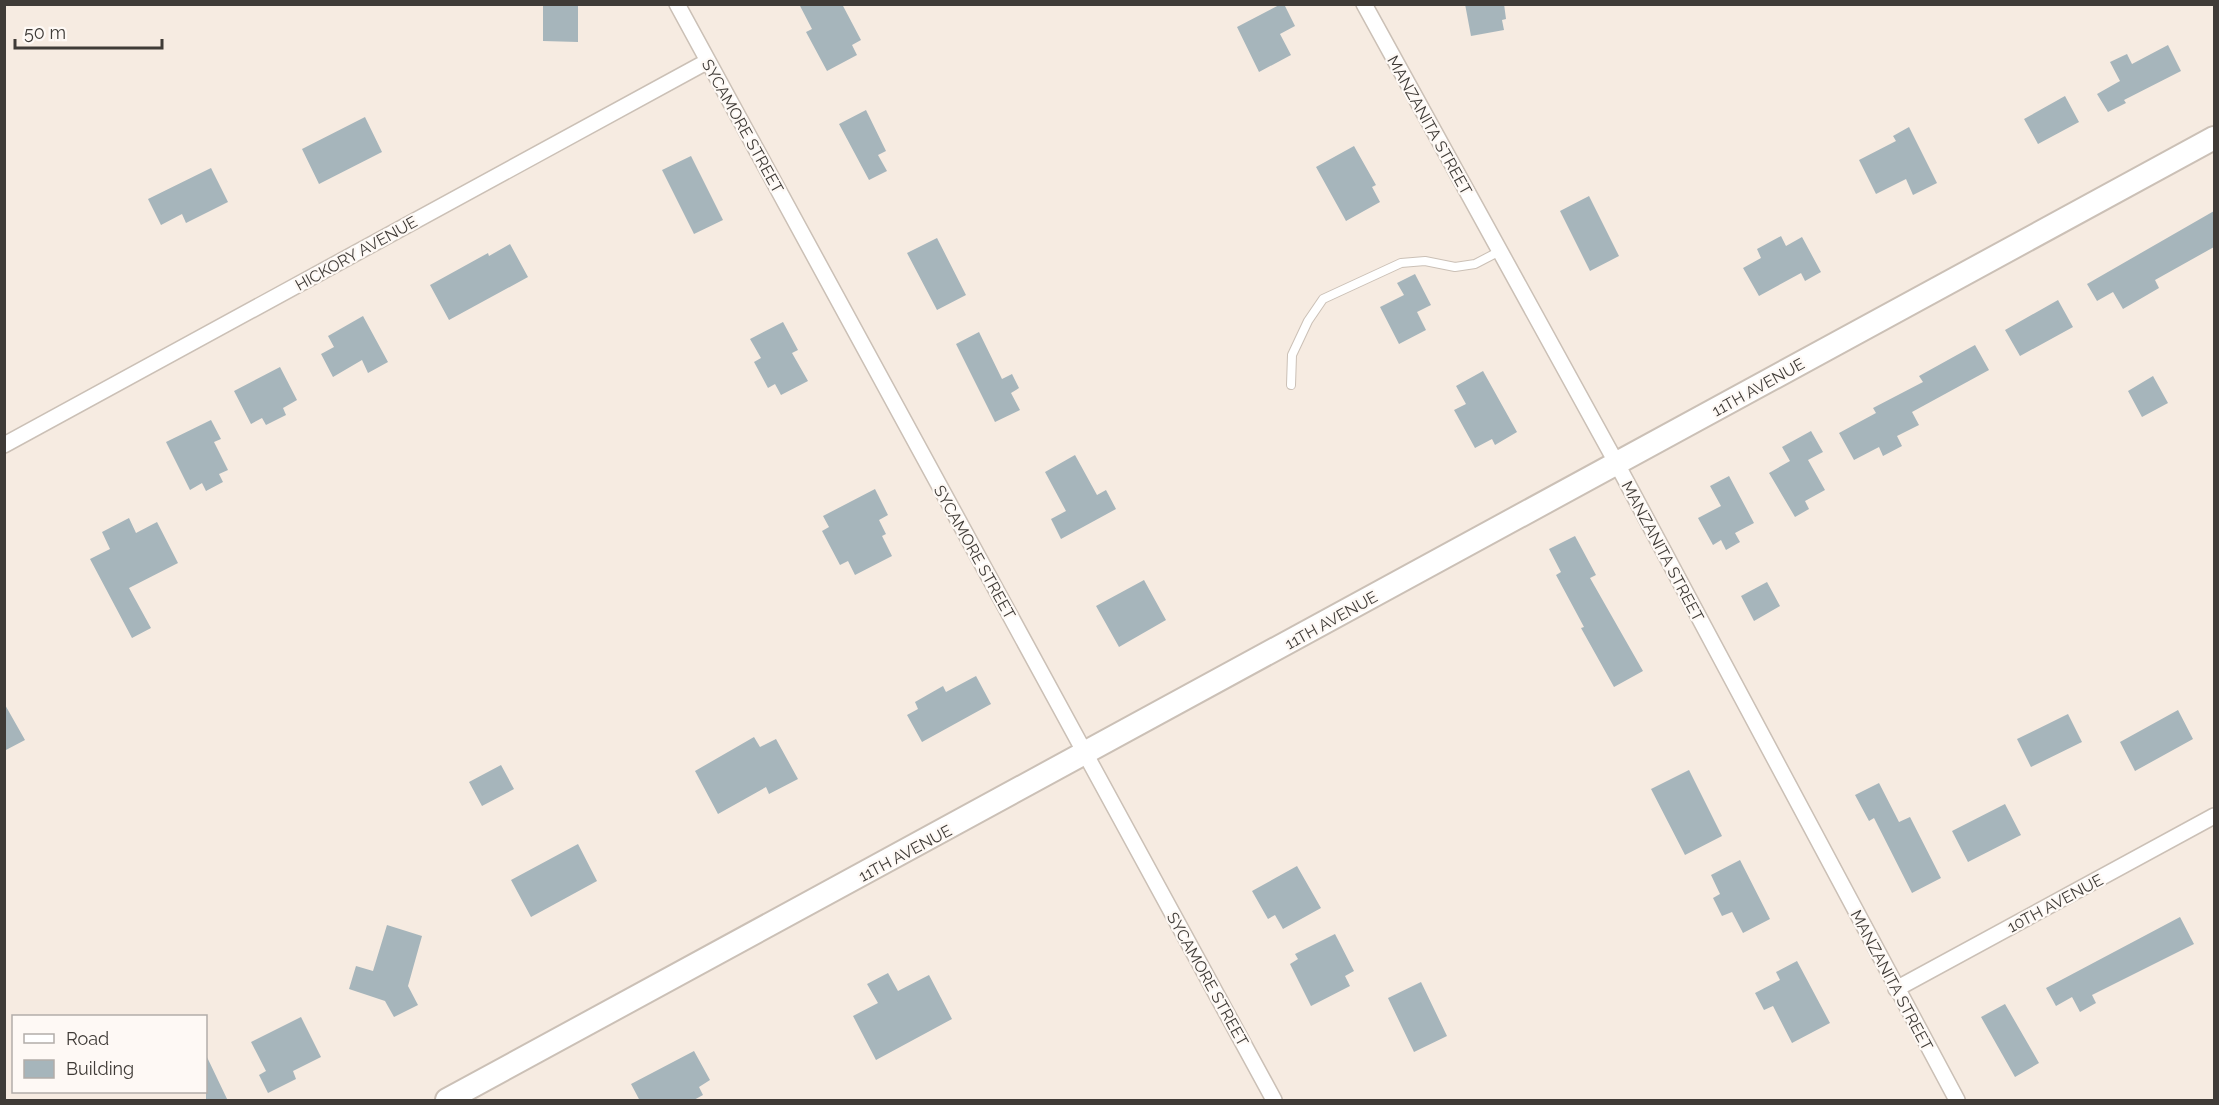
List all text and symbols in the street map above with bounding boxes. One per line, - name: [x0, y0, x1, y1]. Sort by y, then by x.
- scale bar: [15, 12, 162, 50]
- text: 50 m: [24, 22, 66, 43]
- street label: MANZANITA STREET: [1383, 52, 1476, 199]
- street label: SYCAMORE STREET: [698, 56, 787, 197]
- street label: HICKORY AVENUE: [292, 212, 421, 295]
- street label: 11TH AVENUE: [1709, 354, 1808, 421]
- street label: MANZANITA STREET: [1617, 478, 1708, 625]
- street label: SYCAMORE STREET: [930, 482, 1019, 623]
- street label: 11TH AVENUE: [1282, 587, 1381, 654]
- street label: 11TH AVENUE: [855, 821, 955, 886]
- street label: 10TH AVENUE: [2004, 870, 2106, 937]
- street label: MANZANITA STREET: [1846, 907, 1937, 1054]
- street label: SYCAMORE STREET: [1163, 909, 1252, 1050]
- legend: [12, 1015, 207, 1093]
- text: Road: [66, 1028, 109, 1049]
- text: Building: [66, 1058, 134, 1079]

